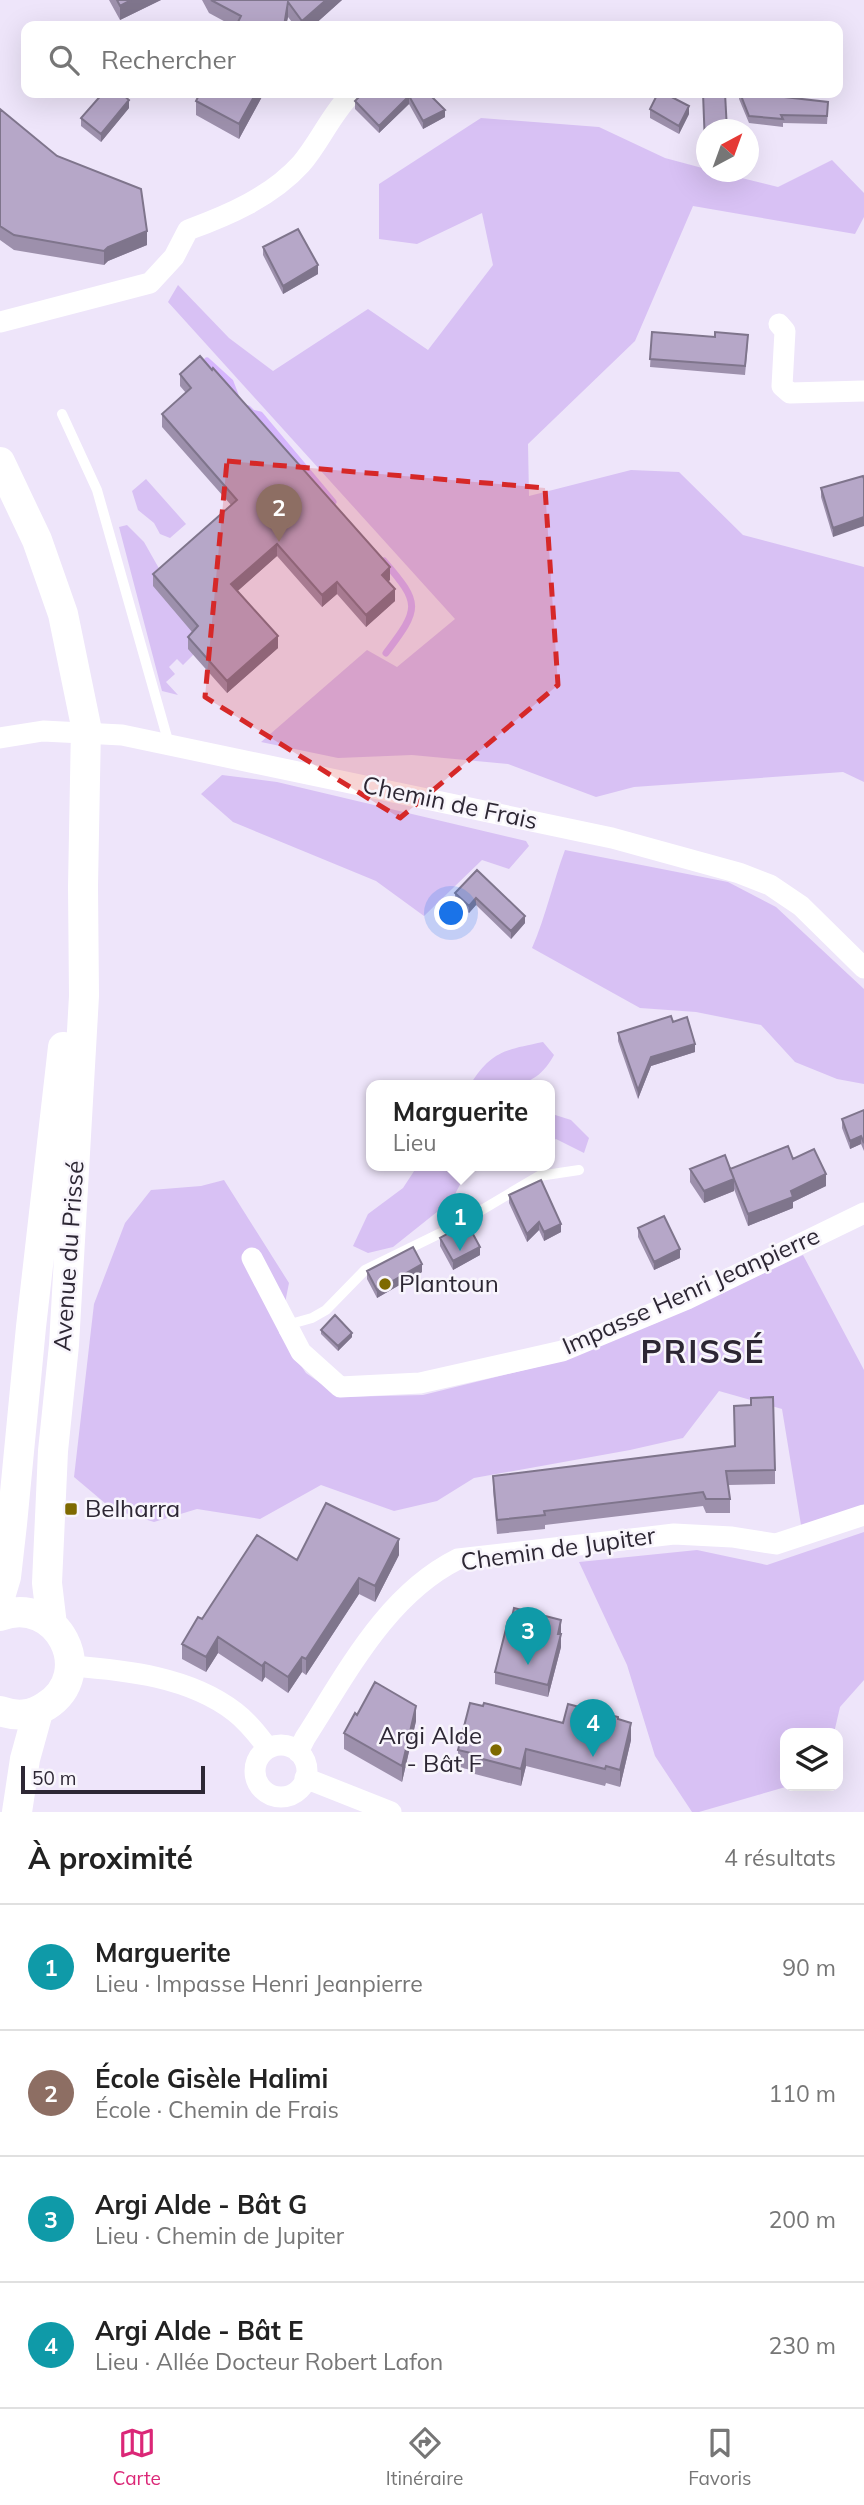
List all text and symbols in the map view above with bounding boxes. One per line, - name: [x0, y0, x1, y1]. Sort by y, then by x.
- search box: [21, 21, 843, 98]
- icon: search: [45, 41, 83, 79]
- text: Rechercher: [101, 43, 236, 76]
- north arrow: [696, 119, 759, 182]
- pin: 2: [256, 484, 302, 542]
- street label: Chemin de Frais: [360, 769, 540, 835]
- your location: [434, 896, 468, 930]
- popup: [366, 1080, 555, 1171]
- text: Marguerite: [393, 1095, 528, 1128]
- text: Lieu: [393, 1128, 436, 1157]
- street label: Avenue du Prissé: [46, 1160, 90, 1352]
- pin: 1: [437, 1193, 483, 1251]
- street label: Impasse Henri Jeanpierre: [557, 1220, 824, 1360]
- place label: Plantoun: [399, 1268, 499, 1298]
- marker: Plantoun: [377, 1276, 393, 1292]
- district label: PRISSÉ: [640, 1331, 766, 1371]
- place label: Belharra: [85, 1493, 180, 1523]
- marker: Belharra: [63, 1501, 79, 1517]
- street label: Chemin de Jupiter: [459, 1519, 657, 1577]
- pin: 3: [505, 1607, 551, 1665]
- pin: 4: [570, 1699, 616, 1757]
- place label: Argi Alde - Bât F: [379, 1720, 482, 1778]
- map controls: [780, 1728, 843, 1791]
- button: layers: [780, 1728, 843, 1791]
- marker: Argi Alde - Bât F: [488, 1742, 504, 1758]
- scale bar: [21, 1763, 205, 1795]
- text: 50 m: [32, 1766, 76, 1790]
- text: À proximité: [28, 1839, 193, 1877]
- text: 4 résultats: [724, 1843, 836, 1872]
- text: Marguerite: [95, 1936, 231, 1969]
- text: 1: [44, 1953, 58, 1982]
- text: 90 m: [782, 1953, 836, 1982]
- text: Lieu · Impasse Henri Jeanpierre: [95, 1969, 423, 1998]
- text: École Gisèle Halimi: [95, 2062, 328, 2095]
- text: 2: [44, 2079, 58, 2108]
- text: 110 m: [768, 2079, 836, 2108]
- text: École · Chemin de Frais: [95, 2095, 339, 2124]
- text: Argi Alde - Bât G: [95, 2188, 307, 2221]
- text: 3: [44, 2205, 58, 2234]
- text: 200 m: [768, 2205, 836, 2234]
- text: Lieu · Chemin de Jupiter: [95, 2221, 344, 2250]
- text: Argi Alde - Bât E: [95, 2314, 303, 2347]
- text: 4: [44, 2331, 58, 2360]
- text: 230 m: [768, 2331, 836, 2360]
- text: Lieu · Allée Docteur Robert Lafon: [95, 2347, 443, 2376]
- tab: Carte: [112, 2424, 161, 2490]
- tab: Itinéraire: [386, 2424, 463, 2490]
- tab: Favoris: [688, 2424, 751, 2490]

